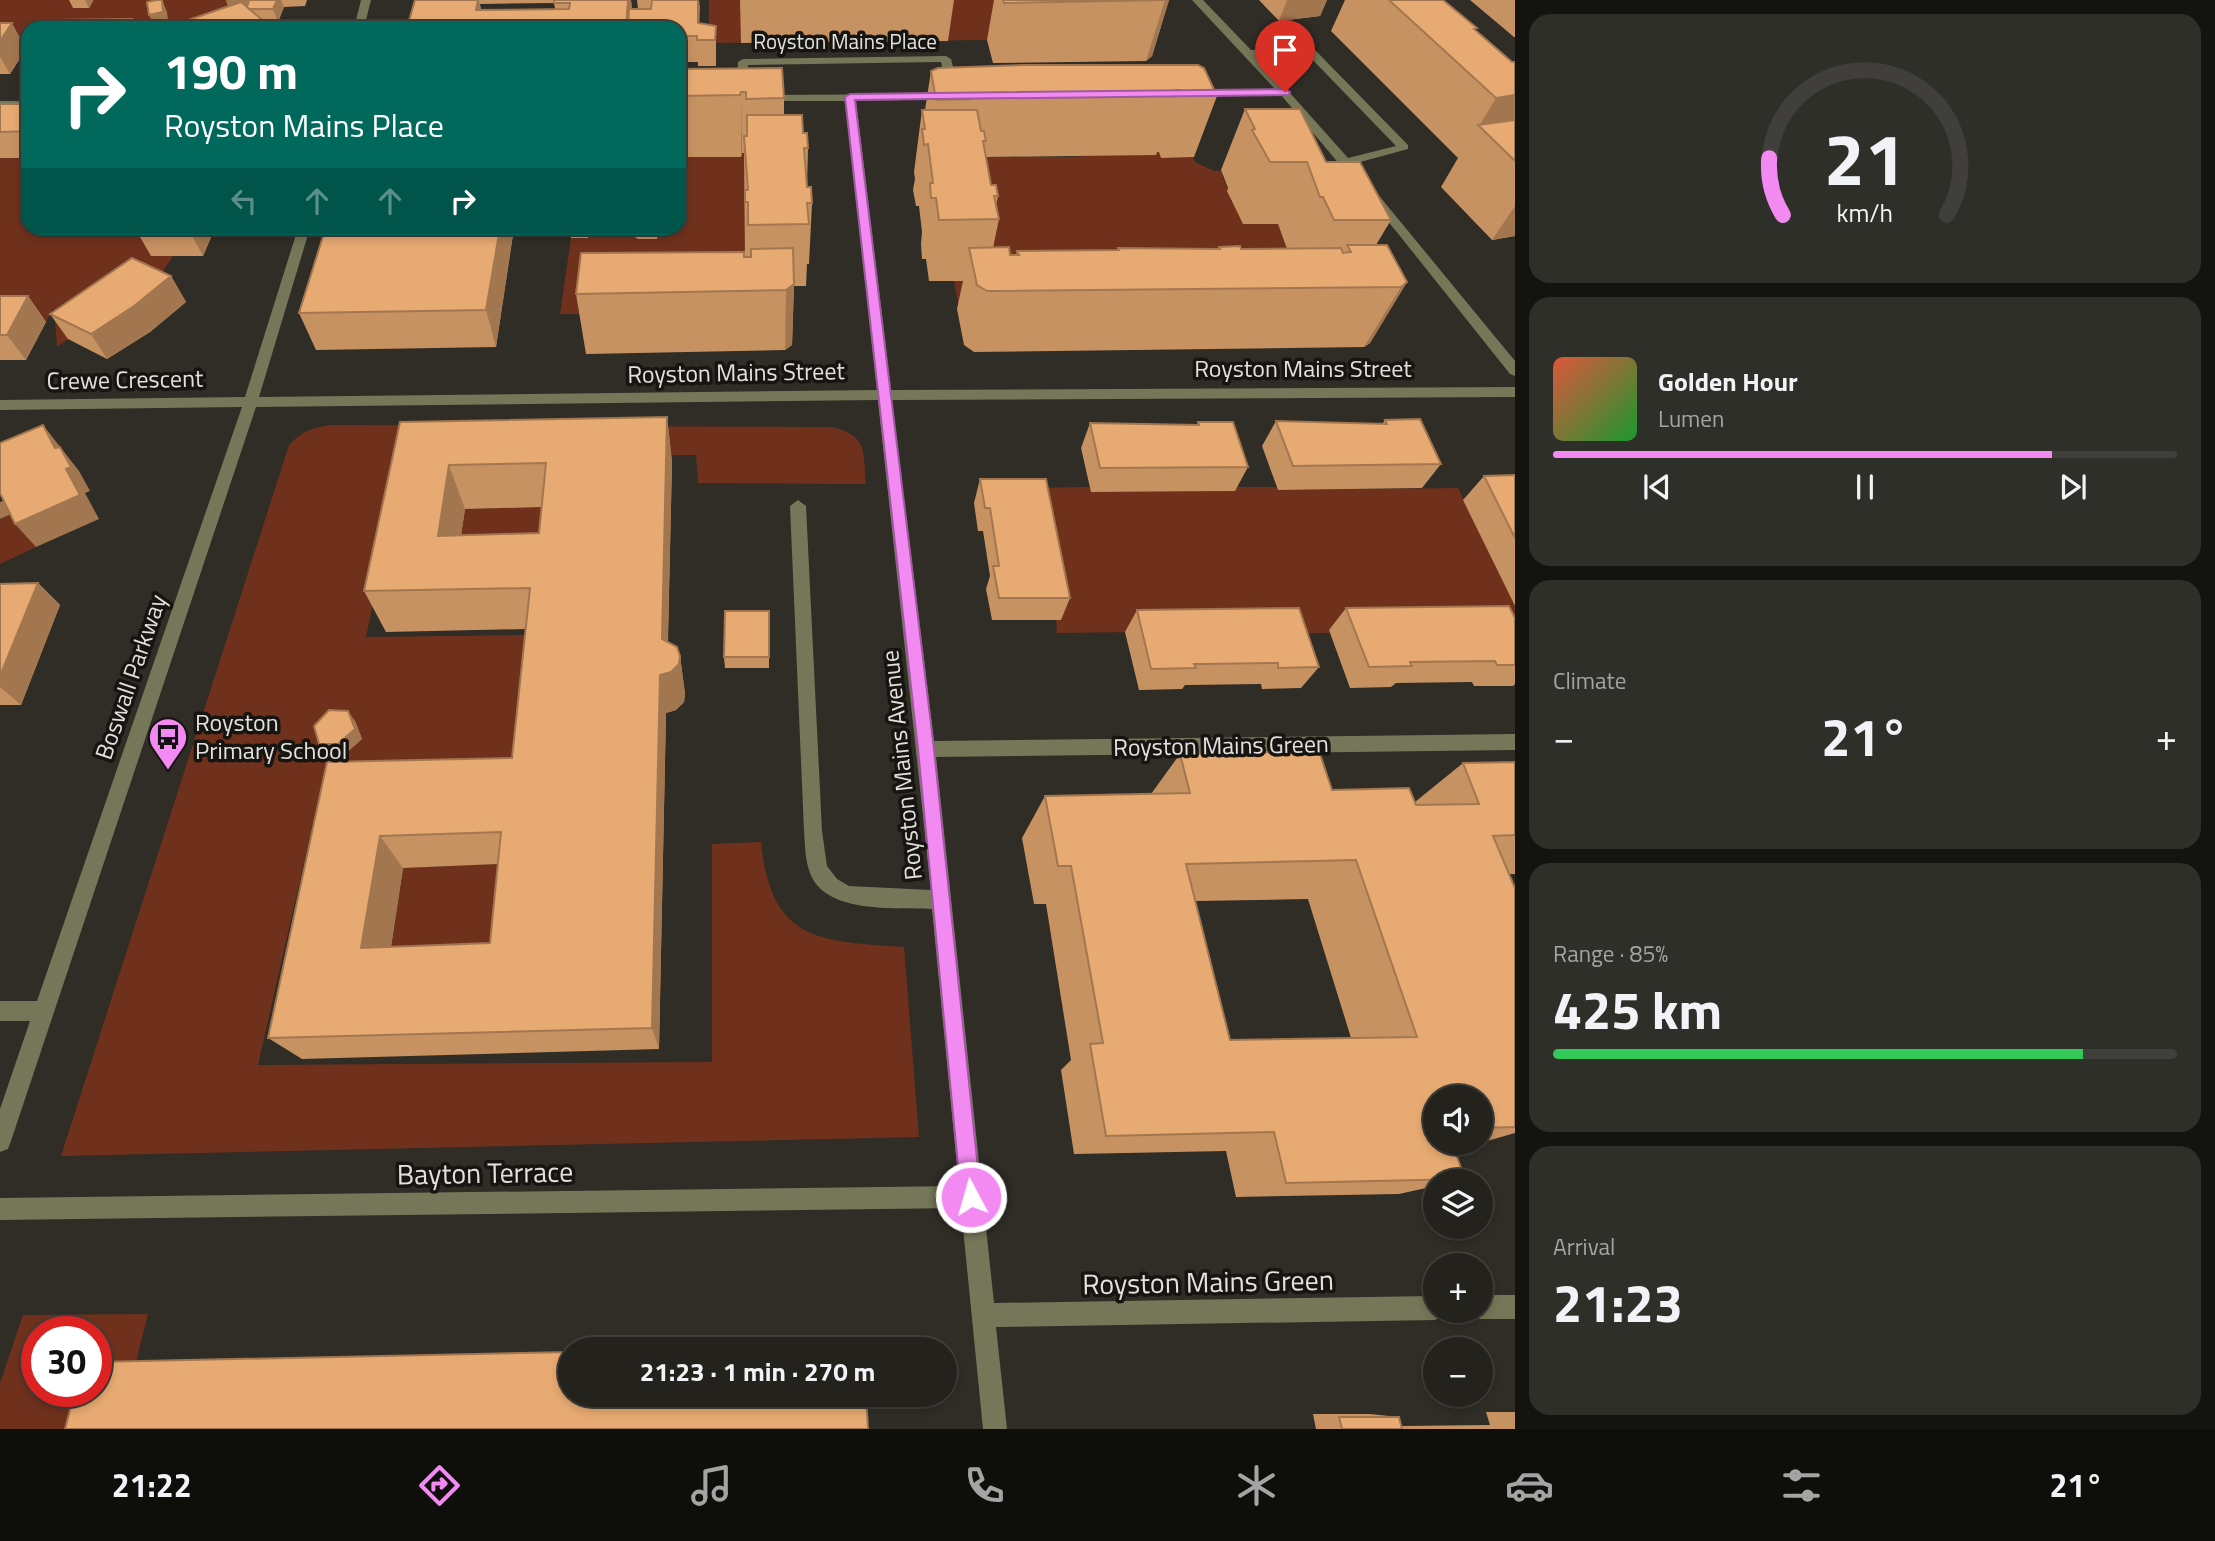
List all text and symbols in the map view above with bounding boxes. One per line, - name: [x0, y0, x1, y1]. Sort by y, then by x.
- pin: [1255, 20, 1315, 92]
- street label: Royston Mains Place: [753, 25, 937, 57]
- icon: arrive: [1266, 31, 1304, 69]
- text: 190 m: [164, 33, 298, 108]
- icon: right: [49, 49, 140, 140]
- text: Royston Mains Place: [164, 101, 444, 149]
- text: 21: [1824, 103, 1906, 213]
- icon: left: [225, 182, 263, 220]
- icon: ahead: [298, 182, 336, 220]
- icon: ahead: [371, 182, 409, 220]
- icon: right: [444, 182, 482, 220]
- text: km/h: [1837, 193, 1893, 231]
- street label: Royston Mains Street: [1194, 350, 1412, 386]
- street label: Royston Mains Street: [627, 352, 846, 392]
- street label: Crewe Crescent: [46, 360, 204, 398]
- text: Golden Hour: [1658, 362, 1798, 401]
- text: Lumen: [1658, 401, 1724, 436]
- icon: previous: [1638, 468, 1676, 506]
- icon: pause: [1846, 468, 1884, 506]
- icon: next: [2054, 468, 2092, 506]
- street label: Boswall Parkway: [85, 589, 175, 764]
- street label: Royston Mains Avenue: [871, 649, 931, 882]
- text: Climate: [1553, 663, 1626, 698]
- text: 21°: [1821, 697, 1909, 776]
- place label: Royston Primary School: [195, 704, 347, 768]
- text: −: [1553, 708, 1574, 766]
- text: +: [2156, 708, 2177, 766]
- bus stop icon: Royston Primary School: [147, 716, 189, 771]
- street label: Royston Mains Green: [1113, 725, 1329, 765]
- text: Range · 85%: [1553, 936, 1668, 971]
- text: 425 km: [1553, 970, 1722, 1049]
- map controls: [1423, 1085, 1493, 1407]
- button: sound: [1423, 1085, 1493, 1155]
- street label: Bayton Terrace: [396, 1149, 574, 1196]
- position arrow: [934, 1160, 1008, 1234]
- button: layers: [1423, 1169, 1493, 1239]
- text: Arrival: [1553, 1229, 1615, 1264]
- button: +: [1423, 1253, 1493, 1323]
- street label: Royston Mains Green: [1082, 1258, 1334, 1305]
- text: 21:23: [1553, 1263, 1683, 1342]
- speed limit sign: 30: [21, 1316, 112, 1407]
- button: −: [1423, 1337, 1493, 1407]
- text: 21:23 · 1 min · 270 m: [640, 1352, 875, 1391]
- text: 21:22: [112, 1461, 192, 1509]
- icon: directions: [415, 1461, 464, 1510]
- icon: music: [687, 1461, 736, 1510]
- icon: phone: [960, 1461, 1009, 1510]
- icon: climate: [1232, 1461, 1281, 1510]
- icon: car: [1505, 1461, 1554, 1510]
- icon: filters: [1777, 1461, 1826, 1510]
- text: 21°: [2049, 1461, 2103, 1509]

